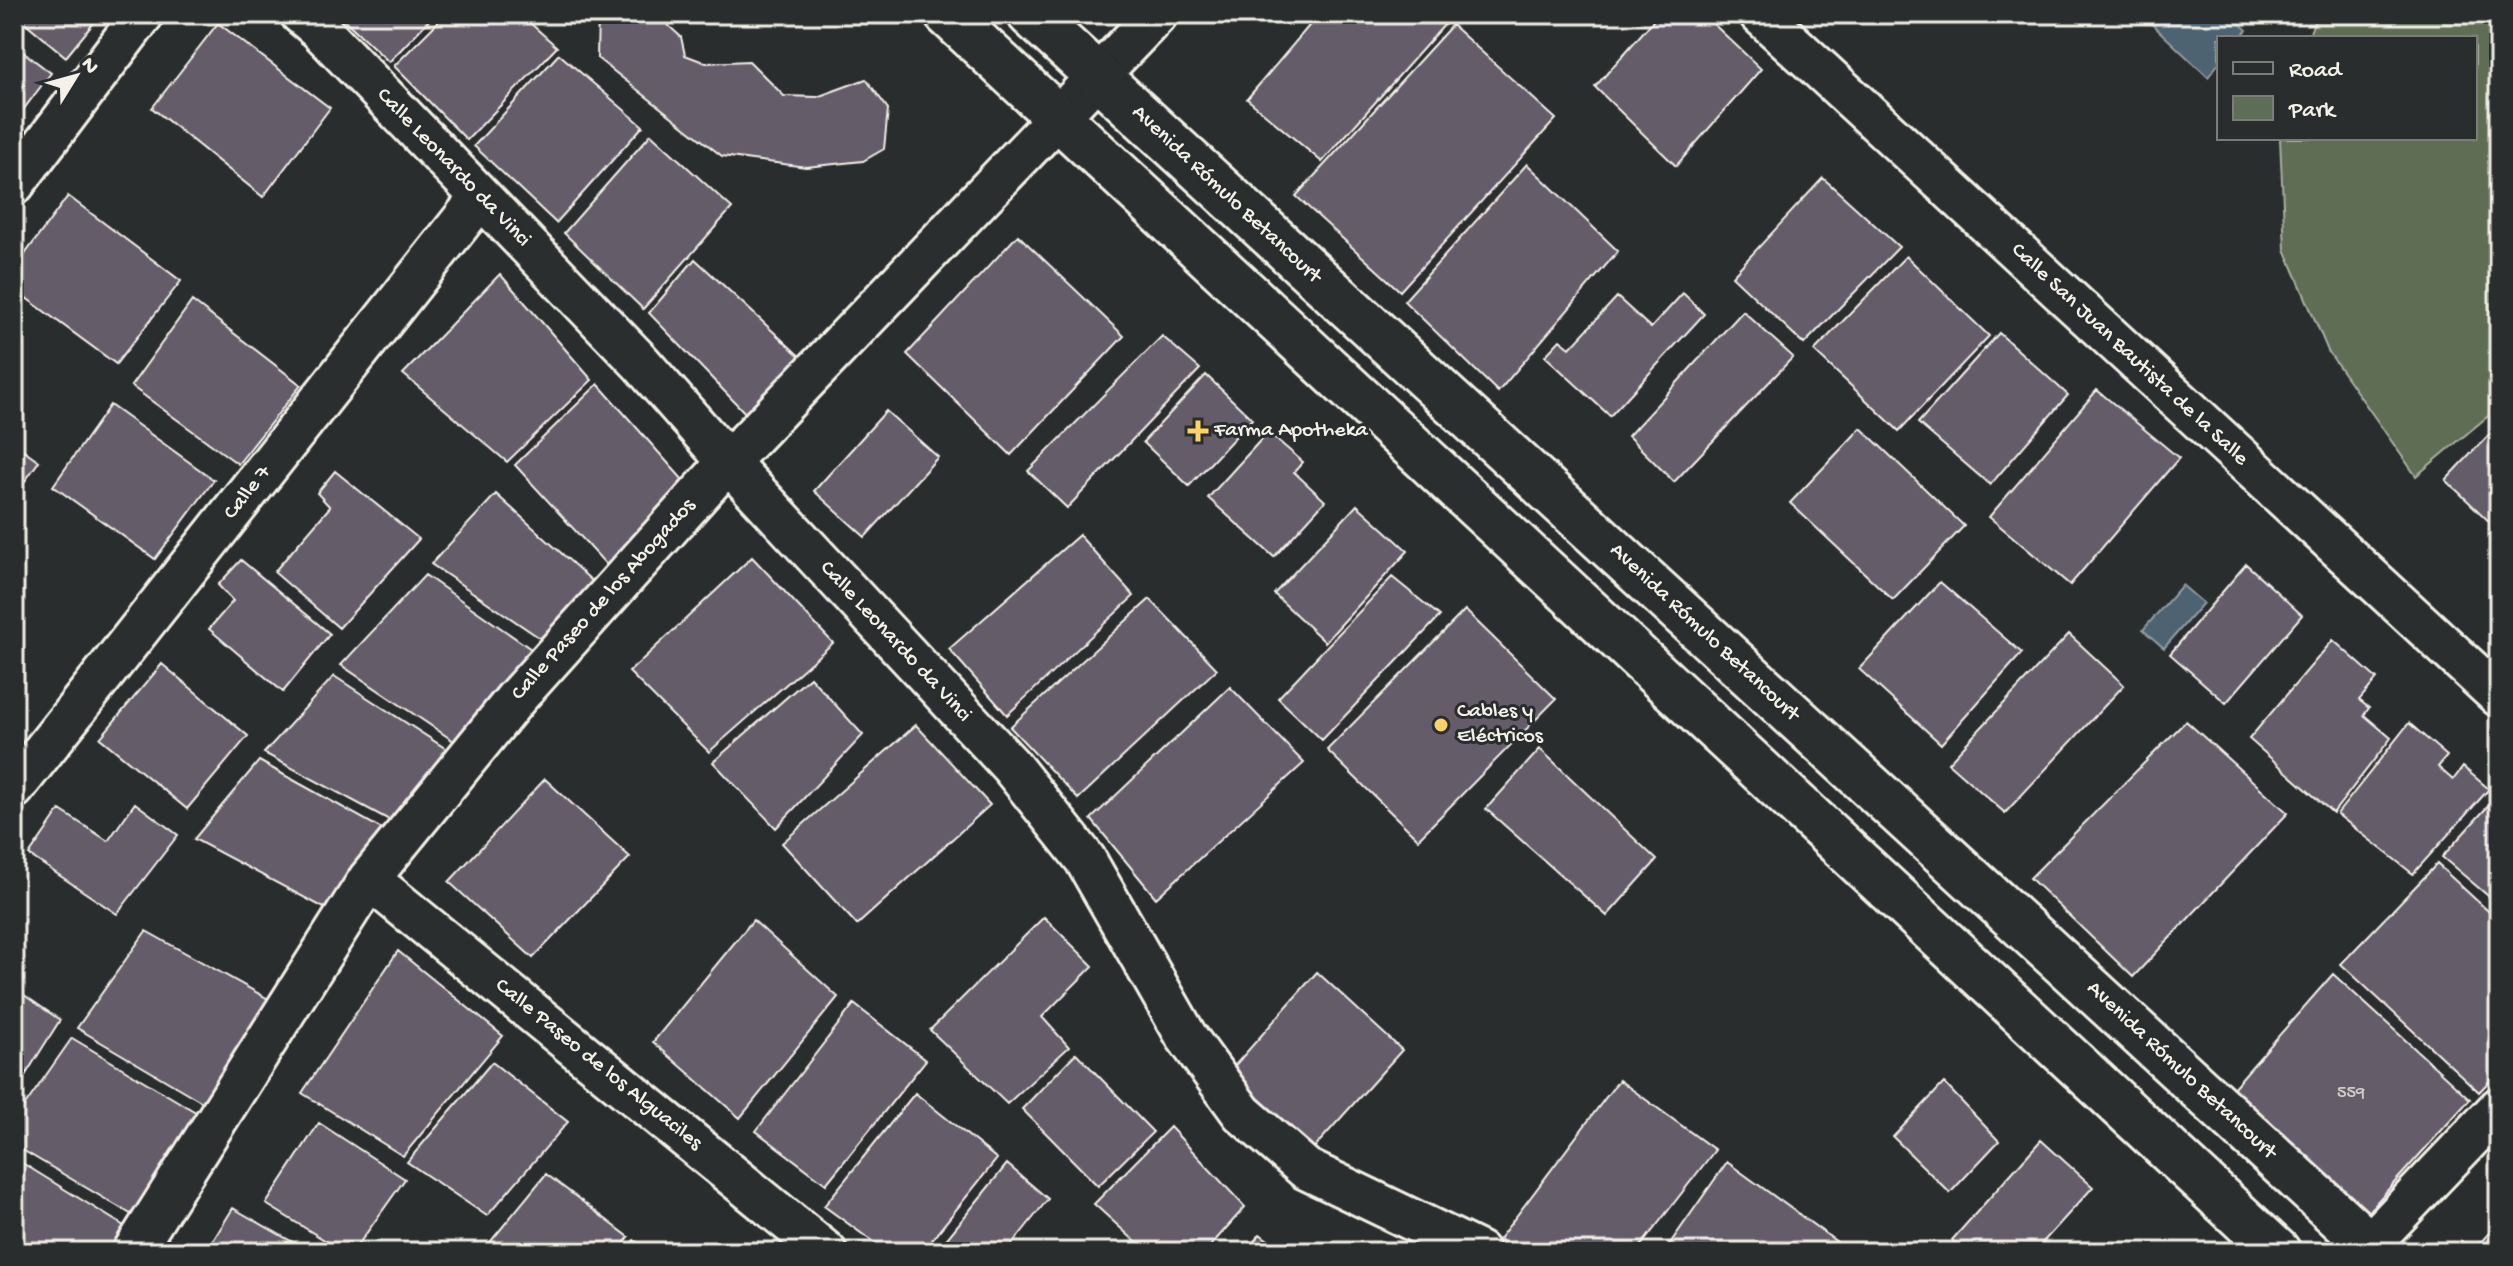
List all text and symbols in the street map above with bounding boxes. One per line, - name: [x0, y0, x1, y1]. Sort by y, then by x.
- north arrow: [36, 36, 116, 116]
- legend: [2217, 36, 2477, 140]
- text: N: [74, 53, 103, 80]
- text: Road: [2289, 57, 2343, 86]
- street label: Calle Leonardo da Vinci: [370, 83, 536, 253]
- text: Park: [2288, 97, 2337, 126]
- street label: Avenida Rómulo Betancourt: [1126, 100, 1328, 291]
- street label: Calle San Juan Bautista de la Salle: [2005, 238, 2254, 473]
- place label: Farma Apotheka: [1213, 418, 1368, 444]
- marker: Farma Apotheka: [1189, 422, 1207, 440]
- street label: Calle 7: [219, 460, 278, 525]
- street label: Calle Paseo de los Abogados: [506, 493, 702, 706]
- street label: Avenida Rómulo Betancourt: [1604, 538, 1806, 729]
- street label: Calle Leonardo da Vinci: [813, 556, 977, 728]
- place label: Cables y Eléctricos: [1457, 699, 1544, 750]
- marker: Cables y Eléctricos: [1432, 716, 1450, 734]
- street label: Calle Paseo de los Alguaciles: [489, 973, 708, 1157]
- street label: Avenida Rómulo Betancourt: [2081, 976, 2283, 1167]
- house number: 559: [2337, 1083, 2365, 1104]

